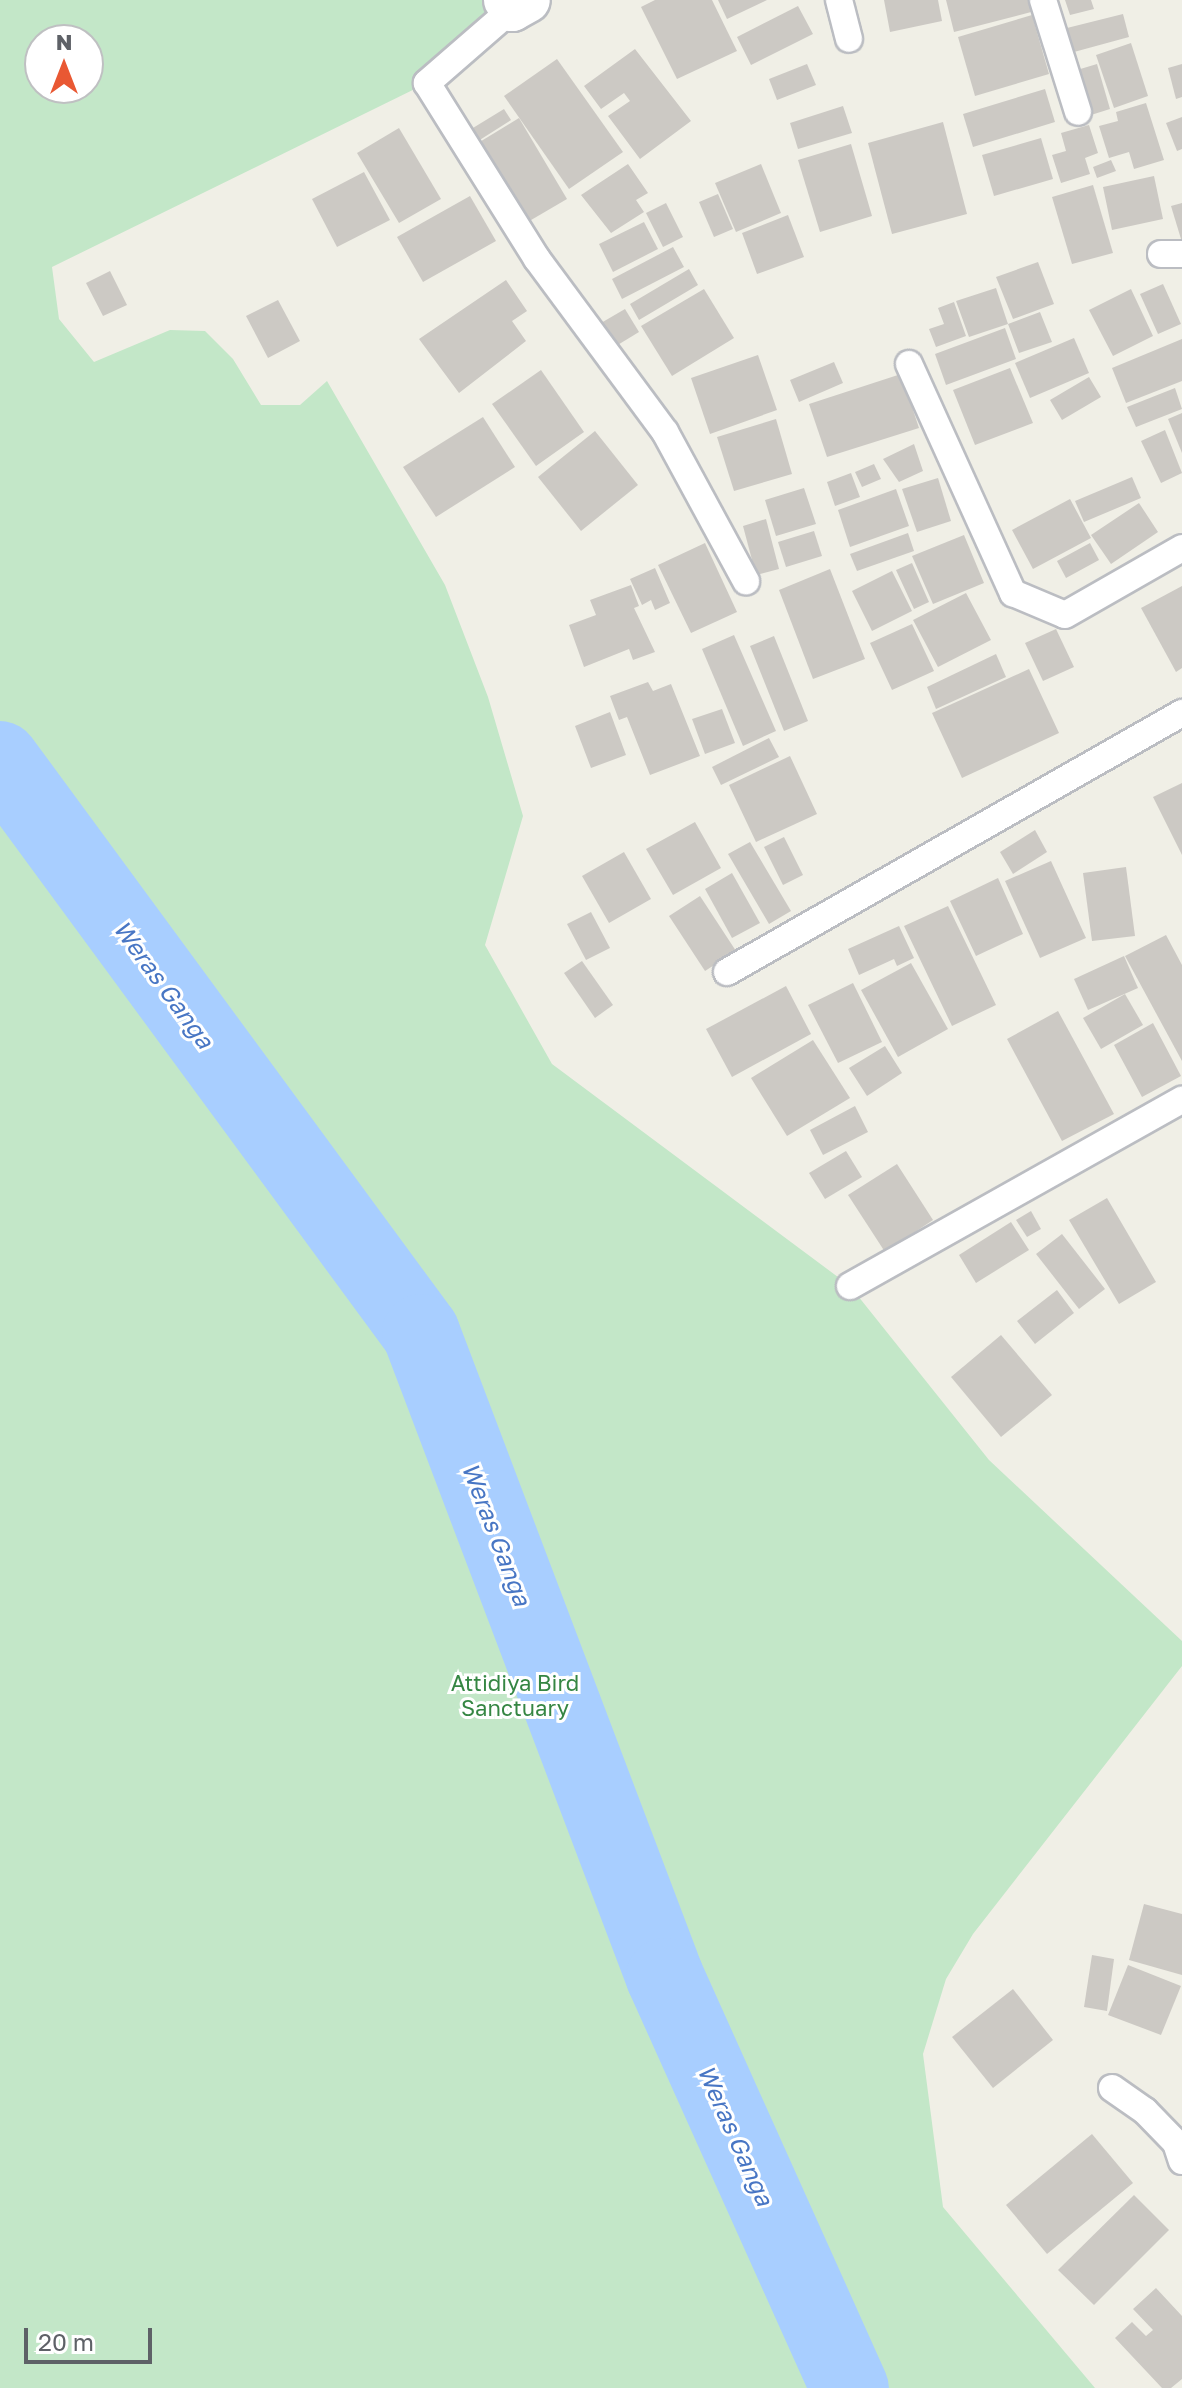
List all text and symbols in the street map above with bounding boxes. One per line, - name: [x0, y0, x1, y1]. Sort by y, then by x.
- north arrow: [24, 24, 104, 104]
- text: N: [56, 28, 72, 55]
- water label: Weras Ganga: [108, 914, 220, 1054]
- water label: Weras Ganga: [457, 1458, 537, 1610]
- park label: Attidiya Bird Sanctuary: [451, 1669, 579, 1720]
- water label: Weras Ganga: [692, 2060, 780, 2210]
- scale bar: [28, 2312, 156, 2362]
- text: 20 m: [38, 2327, 94, 2356]

